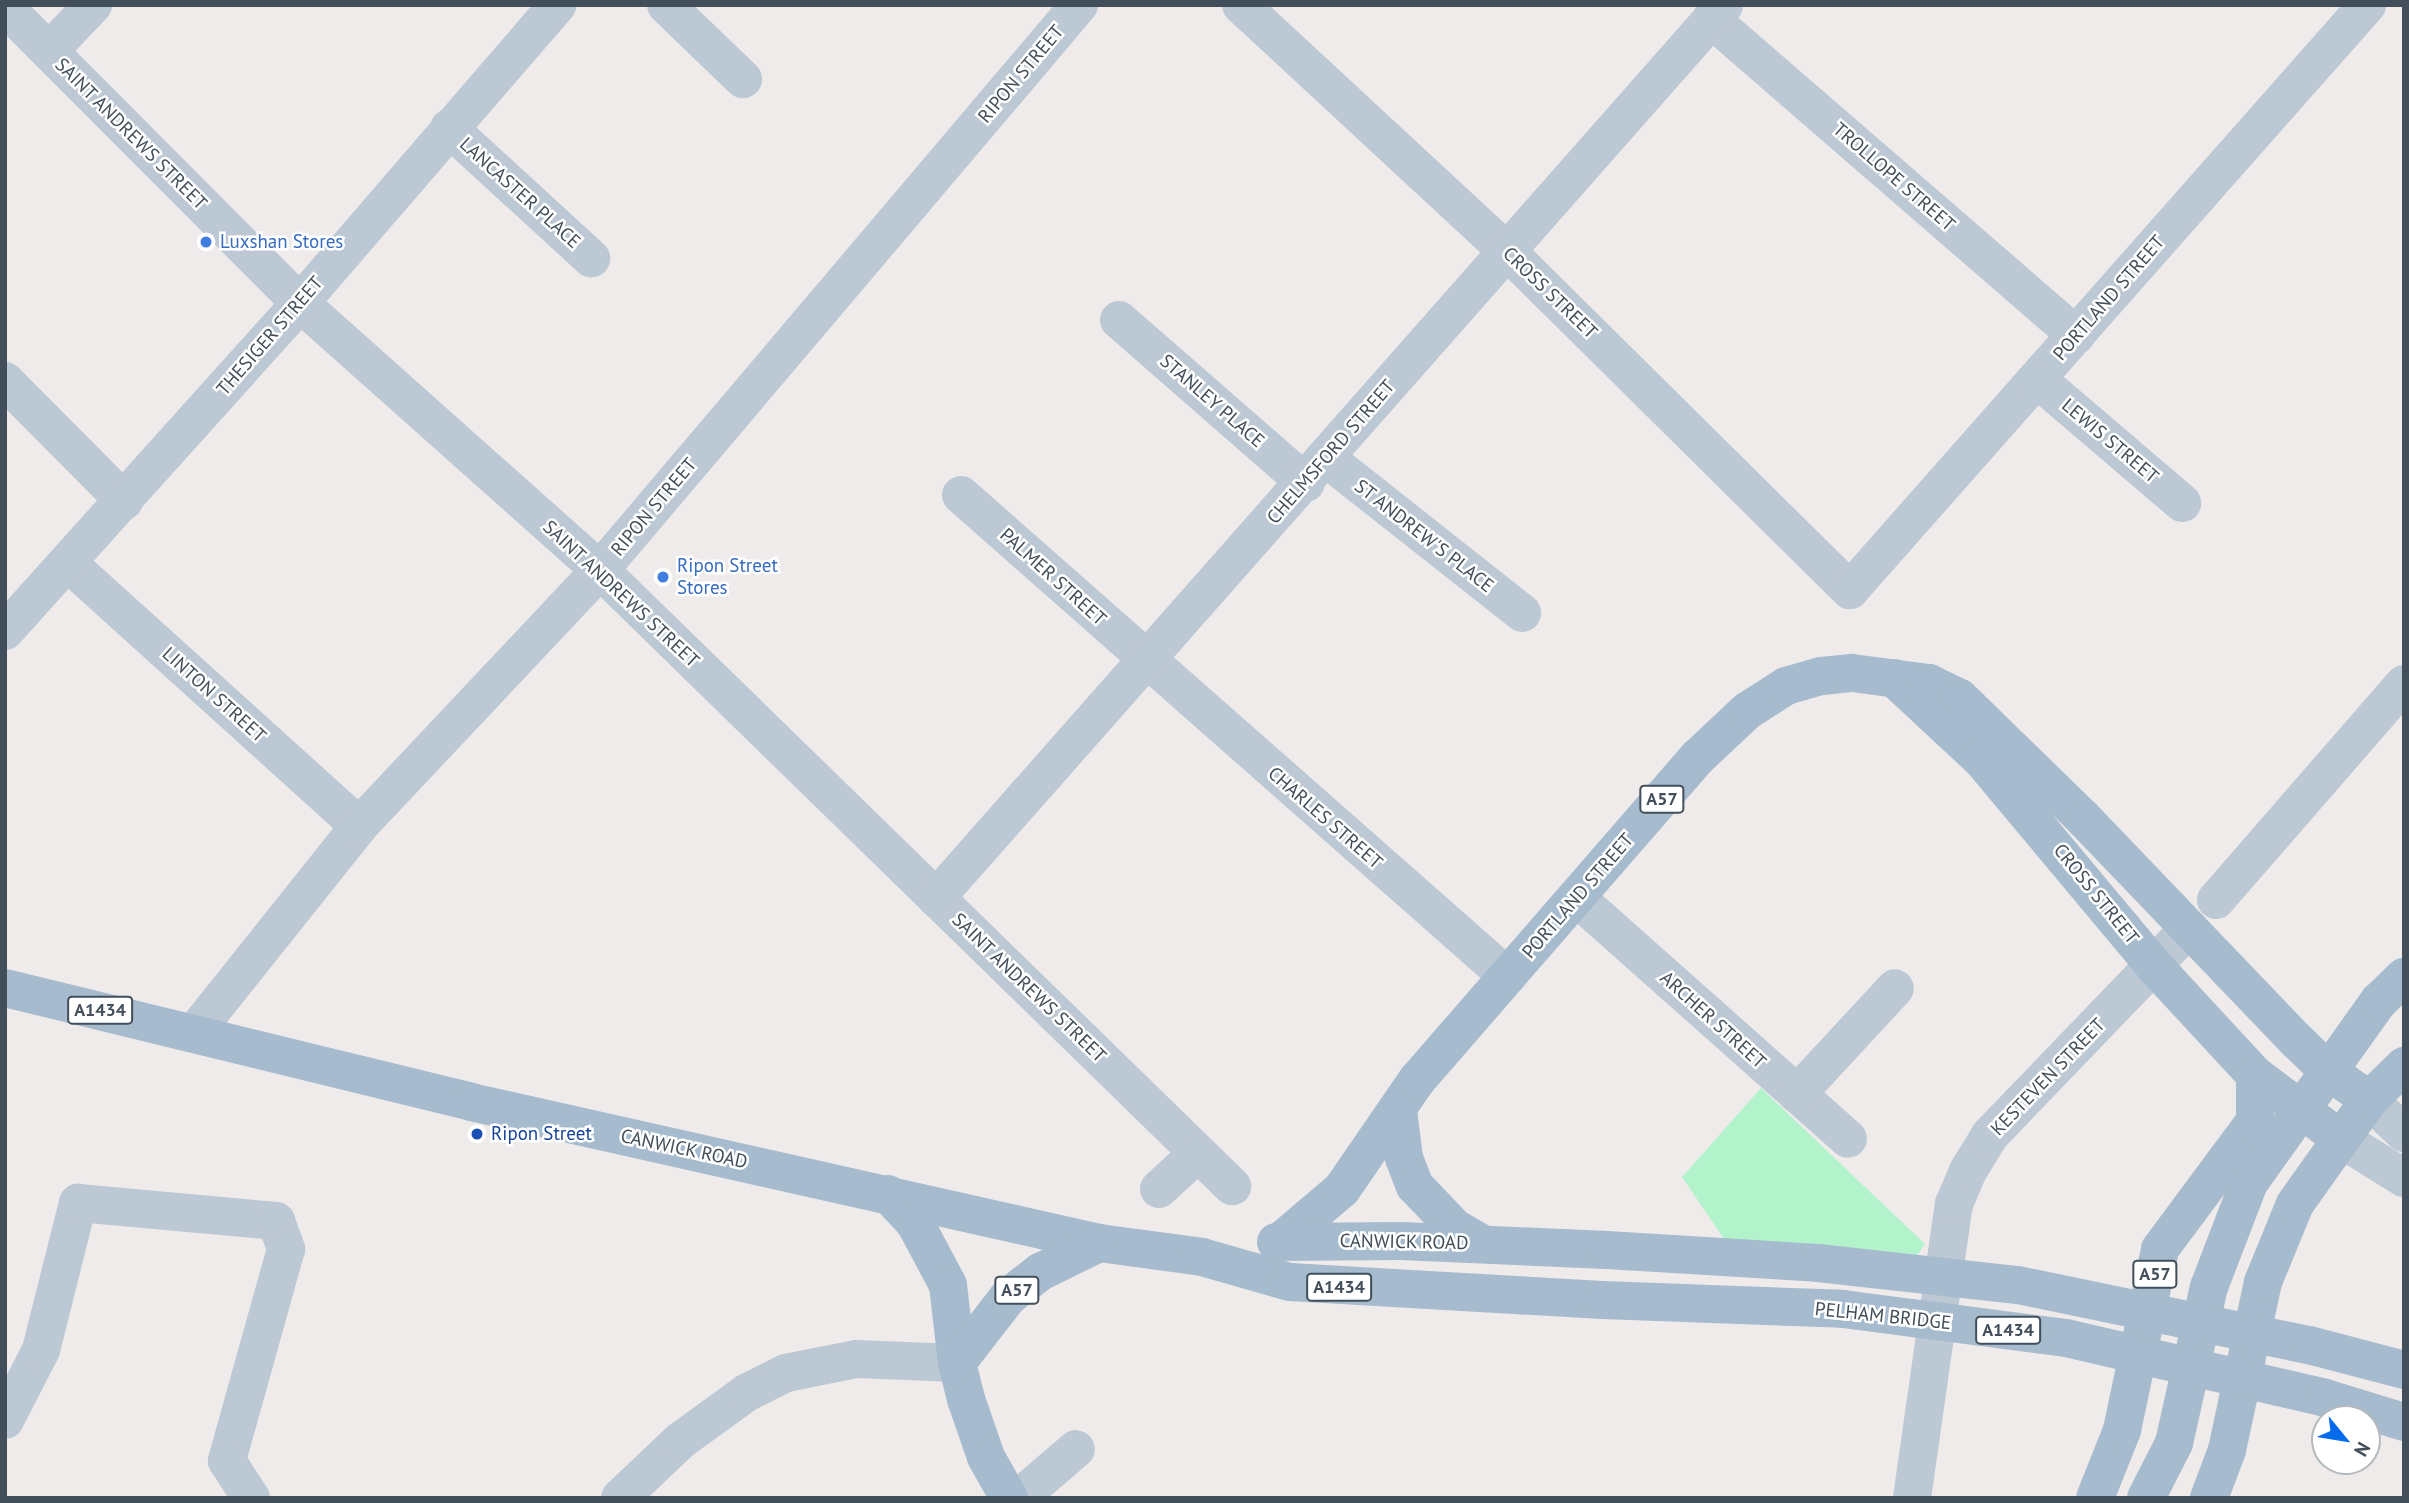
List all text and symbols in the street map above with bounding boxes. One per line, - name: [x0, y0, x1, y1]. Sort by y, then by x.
- street label: RIPON STREET: [973, 20, 1069, 128]
- street label: SAINT ANDREWS STREET: [50, 53, 212, 215]
- street label: TROLLOPE STREET: [1828, 118, 1960, 236]
- street label: LANCASTER PLACE: [455, 133, 585, 253]
- place label: Luxshan Stores: [220, 231, 343, 253]
- street label: PORTLAND STREET: [2049, 231, 2169, 365]
- marker: Luxshan Stores: [198, 234, 214, 250]
- street label: CROSS STREET: [1498, 242, 1602, 344]
- street label: THESIGER STREET: [212, 272, 328, 400]
- street label: STANLEY PLACE: [1155, 349, 1269, 453]
- street label: CHELMSFORD STREET: [1262, 375, 1400, 529]
- street label: LEWIS STREET: [2057, 394, 2163, 488]
- street label: RIPON STREET: [606, 453, 702, 561]
- street label: ST ANDREW'S PLACE: [1349, 474, 1499, 598]
- street label: SAINT ANDREWS STREET: [538, 515, 704, 673]
- street label: PALMER STREET: [995, 523, 1111, 631]
- place label: Ripon Street Stores: [677, 555, 778, 599]
- marker: Ripon Street Stores: [655, 569, 671, 585]
- street label: LINTON STREET: [158, 643, 270, 747]
- street label: CHARLES STREET: [1263, 762, 1387, 874]
- road number: A57: [1639, 784, 1685, 814]
- street label: PORTLAND STREET: [1518, 829, 1638, 963]
- street label: CROSS STREET: [2049, 839, 2143, 949]
- street label: SAINT ANDREWS STREET: [947, 908, 1111, 1068]
- street label: ARCHER STREET: [1655, 966, 1771, 1074]
- road number: A1434: [67, 995, 133, 1024]
- street label: KESTEVEN STREET: [1986, 1014, 2110, 1140]
- place label: Ripon Street: [491, 1123, 592, 1145]
- street label: CANWICK ROAD: [618, 1124, 750, 1174]
- marker: Ripon Street: [469, 1126, 485, 1142]
- street label: CANWICK ROAD: [1339, 1229, 1469, 1255]
- road number: A57: [2132, 1260, 2178, 1288]
- road number: A1434: [1306, 1272, 1372, 1302]
- road number: A57: [994, 1275, 1040, 1304]
- street label: PELHAM BRIDGE: [1814, 1298, 1952, 1334]
- road number: A1434: [1975, 1316, 2041, 1344]
- north arrow: [2311, 1405, 2381, 1475]
- text: N: [2349, 1438, 2376, 1461]

